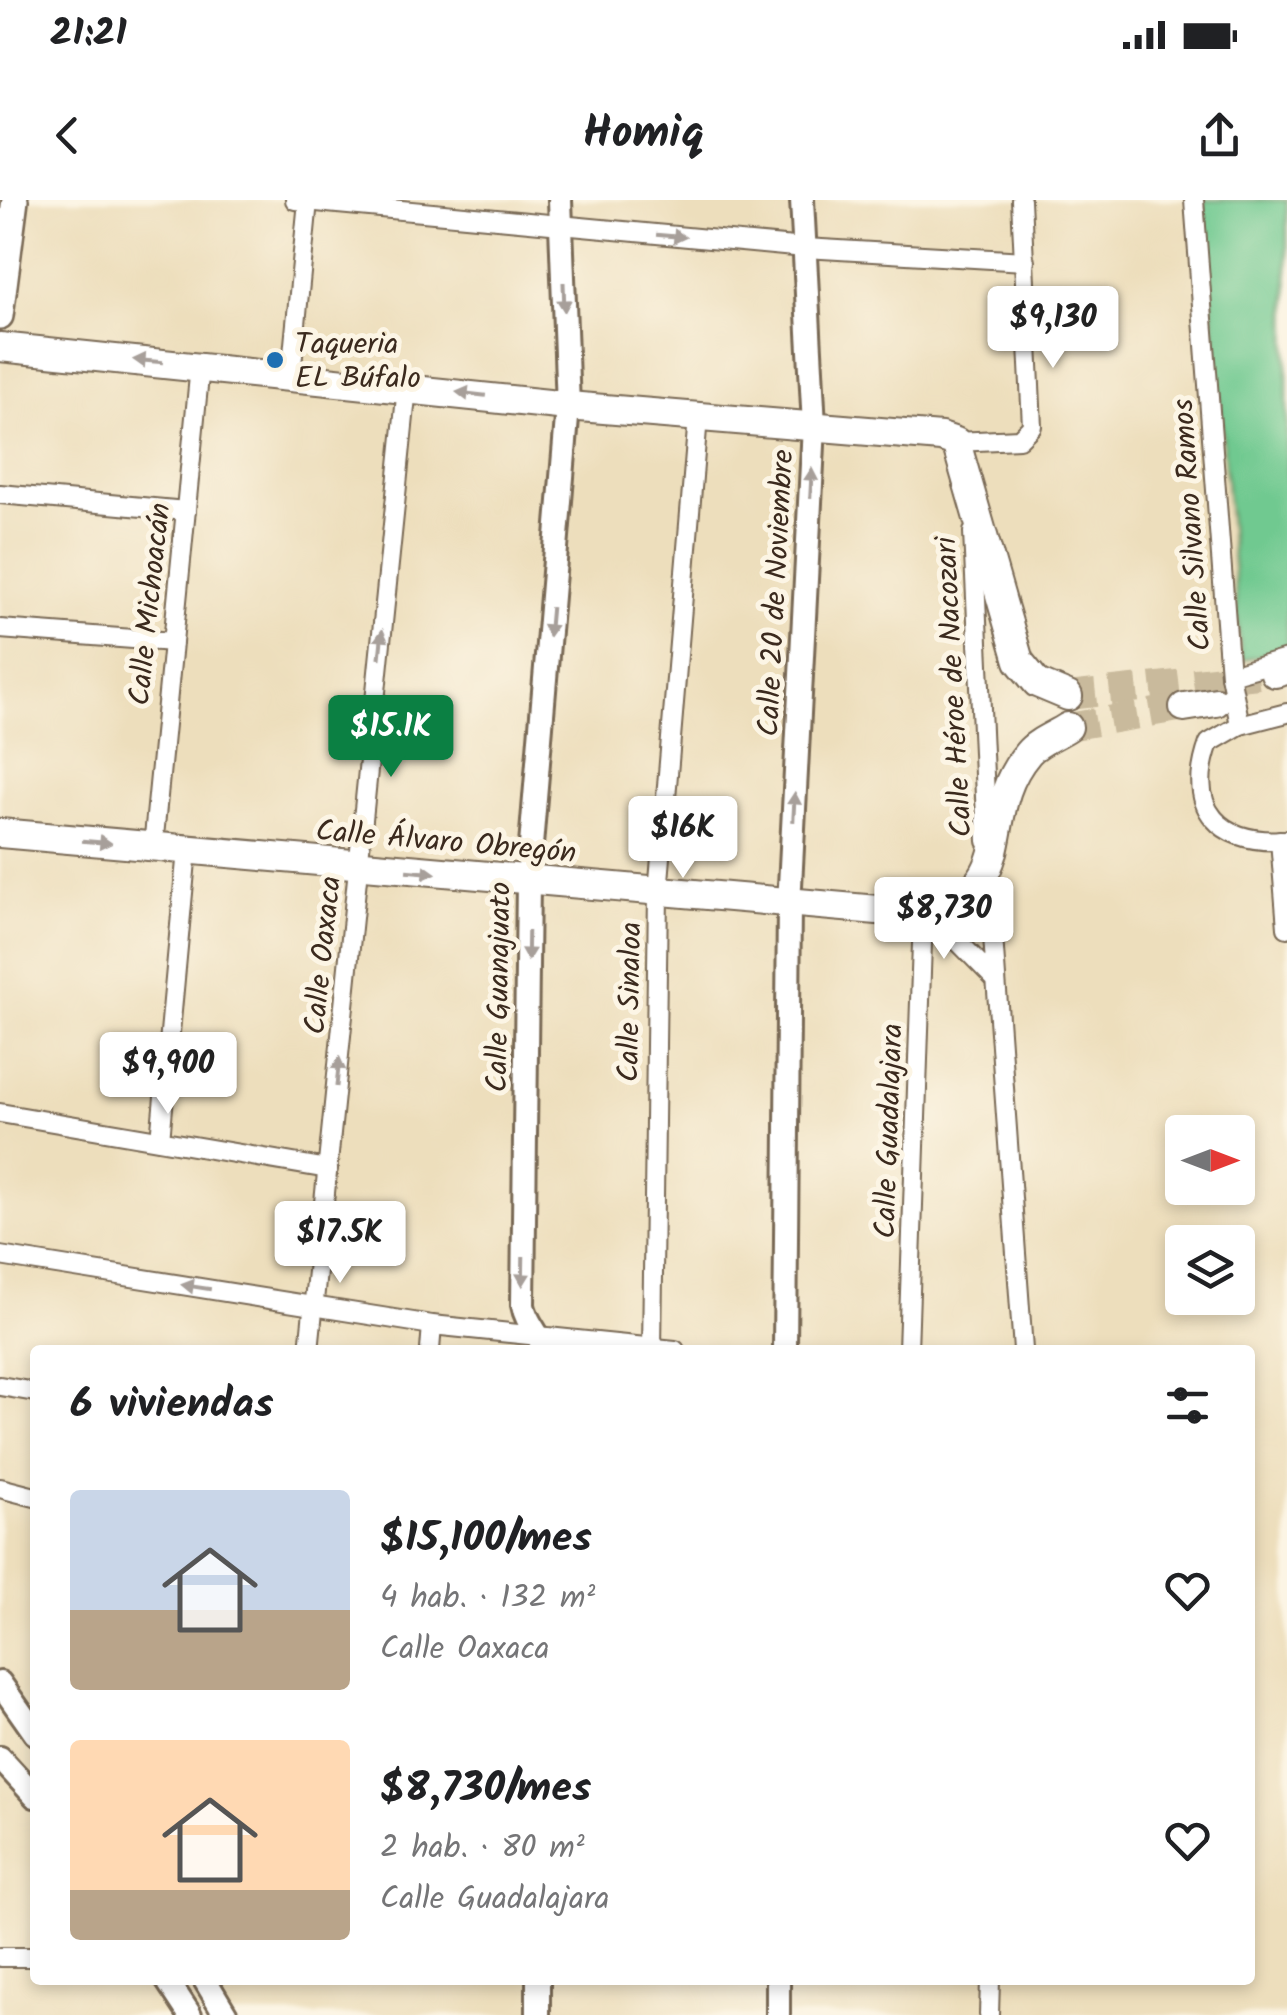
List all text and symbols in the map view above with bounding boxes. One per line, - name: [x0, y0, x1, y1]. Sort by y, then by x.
- text: 21:21: [50, 5, 127, 65]
- text: Homiq: [583, 99, 704, 171]
- icon: back: [40, 108, 95, 163]
- icon: share: [1192, 108, 1247, 163]
- one-way arrow: [655, 228, 687, 244]
- one-way arrow: [556, 282, 572, 314]
- pin: $9,130: [972, 286, 1134, 371]
- text: $9,130: [1009, 293, 1097, 344]
- place label: Taqueria EL Búfalo: [295, 321, 421, 403]
- marker: Taqueria EL Búfalo: [264, 349, 286, 371]
- one-way arrow: [131, 353, 163, 369]
- one-way arrow: [455, 386, 486, 402]
- street label: Calle Silvano Ramos: [1160, 397, 1226, 653]
- street label: Calle 20 de Noviembre: [746, 448, 808, 738]
- one-way arrow: [803, 466, 819, 498]
- street label: Calle Michoacán: [116, 500, 186, 708]
- street label: Calle Héroe de Nacozari: [923, 534, 987, 838]
- one-way arrow: [542, 606, 558, 638]
- one-way arrow: [373, 628, 389, 660]
- pin: $15.1K: [310, 695, 472, 780]
- text: $15.1K: [350, 702, 432, 753]
- one-way arrow: [786, 791, 802, 823]
- pin: $16K: [624, 796, 742, 881]
- text: $16K: [650, 803, 716, 854]
- street label: Calle Álvaro Obregón: [313, 808, 578, 878]
- one-way arrow: [82, 834, 114, 850]
- one-way arrow: [405, 864, 437, 880]
- street label: Calle Oaxaca: [292, 874, 356, 1037]
- pin: $8,730: [863, 877, 1025, 962]
- street label: Calle Guanajuato: [474, 881, 526, 1093]
- text: $8,730: [896, 884, 992, 935]
- street label: Calle Sinaloa: [606, 921, 656, 1083]
- one-way arrow: [519, 930, 535, 962]
- street label: Calle Guadalajara: [862, 1023, 918, 1239]
- pin: $9,900: [87, 1032, 249, 1117]
- text: $9,900: [122, 1039, 214, 1090]
- one-way arrow: [330, 1056, 346, 1088]
- north arrow: [1165, 1115, 1255, 1205]
- map controls: [1165, 1115, 1255, 1315]
- pin: $17.5K: [259, 1201, 421, 1286]
- text: $17.5K: [297, 1208, 383, 1259]
- button: layers: [1165, 1225, 1255, 1315]
- one-way arrow: [515, 1255, 531, 1287]
- one-way arrow: [180, 1279, 212, 1294]
- text: 6 viviendas: [70, 1372, 274, 1439]
- icon: filters: [1160, 1378, 1215, 1433]
- text: $15,100/mes: [380, 1506, 592, 1573]
- icon: home: [150, 1530, 270, 1650]
- icon: heart: [1160, 1563, 1215, 1618]
- text: 4 hab. · 132 m²: [380, 1573, 595, 1624]
- text: Calle Oaxaca: [380, 1624, 550, 1675]
- text: $8,730/mes: [380, 1756, 591, 1823]
- icon: home: [150, 1780, 270, 1900]
- icon: heart: [1160, 1813, 1215, 1868]
- text: 2 hab. · 80 m²: [380, 1823, 585, 1874]
- text: Calle Guadalajara: [380, 1874, 610, 1925]

